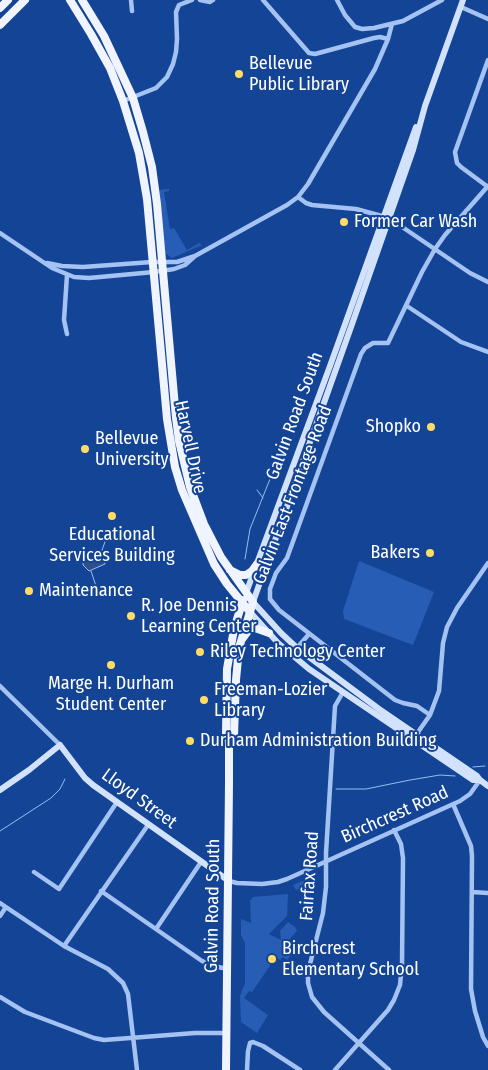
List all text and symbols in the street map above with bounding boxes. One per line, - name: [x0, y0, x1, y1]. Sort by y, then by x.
- place label: Bellevue Public Library: [249, 53, 349, 96]
- marker: Bellevue Public Library: [233, 68, 245, 80]
- place label: Former Car Wash: [354, 211, 477, 233]
- marker: Former Car Wash: [338, 216, 350, 228]
- street label: Galvin Road South: [262, 349, 328, 483]
- street label: Harvell Drive: [170, 398, 210, 496]
- street label: Galvin East Frontage Road: [249, 403, 337, 587]
- place label: Shopko: [366, 416, 421, 438]
- marker: Shopko: [425, 421, 437, 433]
- place label: Bellevue University: [95, 428, 169, 470]
- marker: Bellevue University: [79, 443, 91, 455]
- marker: Educational Services Building: [106, 510, 118, 522]
- place label: Educational Services Building: [49, 524, 175, 566]
- place label: Bakers: [371, 542, 420, 564]
- marker: Bakers: [424, 547, 436, 559]
- place label: Maintenance: [39, 580, 133, 602]
- marker: Maintenance: [23, 585, 35, 597]
- place label: R. Joe Dennis Learning Center: [141, 595, 257, 638]
- marker: R. Joe Dennis Learning Center: [125, 610, 137, 622]
- place label: Riley Technology Center: [210, 641, 385, 663]
- marker: Riley Technology Center: [194, 646, 206, 658]
- marker: Marge H. Durham Student Center: [105, 659, 117, 671]
- place label: Marge H. Durham Student Center: [48, 673, 174, 716]
- place label: Freeman-Lozier Library: [214, 679, 327, 722]
- marker: Freeman-Lozier Library: [198, 694, 210, 706]
- place label: Durham Administration Building: [200, 730, 436, 752]
- marker: Durham Administration Building: [184, 735, 196, 747]
- street label: Lloyd Street: [97, 764, 181, 834]
- street label: Birchcrest Road: [338, 782, 452, 848]
- street label: Fairfax Road: [296, 830, 324, 922]
- street label: Galvin Road South: [201, 839, 225, 973]
- place label: Birchcrest Elementary School: [282, 938, 419, 981]
- marker: Birchcrest Elementary School: [266, 953, 278, 965]

